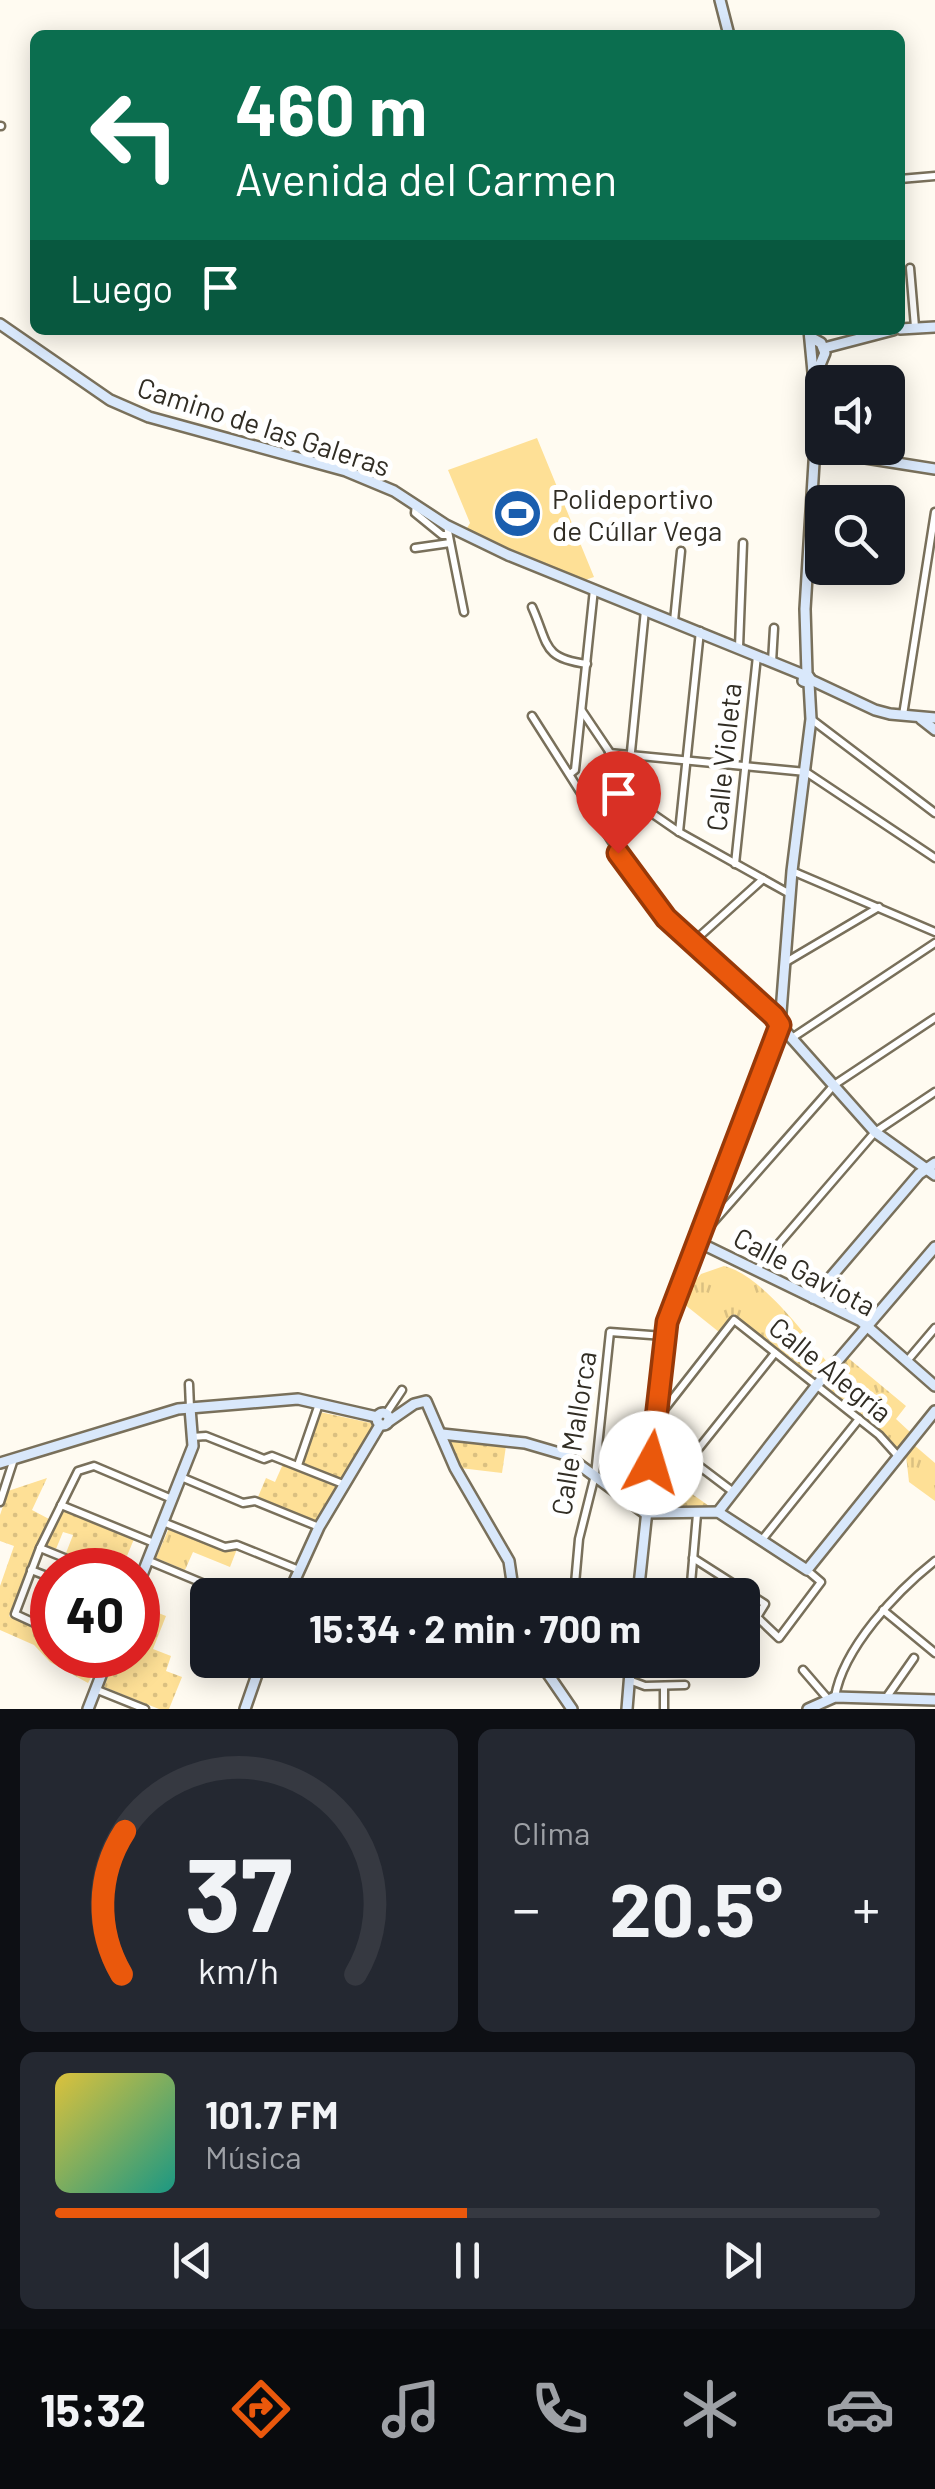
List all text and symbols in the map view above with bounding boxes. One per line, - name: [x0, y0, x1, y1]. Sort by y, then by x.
- text: 460 m: [235, 66, 427, 150]
- icon: left: [70, 70, 200, 200]
- text: Avenida del Carmen: [235, 151, 617, 205]
- icon: arrive: [193, 260, 248, 315]
- text: Luego: [70, 265, 173, 311]
- map controls: [805, 365, 905, 585]
- button: sound: [805, 365, 905, 465]
- street label: Camino de las Galeras: [134, 369, 394, 483]
- place label: Polideportivo de Cúllar Vega: [552, 481, 722, 547]
- button: search: [805, 485, 905, 585]
- sports icon: Polideportivo de Cúllar Vega: [491, 488, 543, 540]
- street label: Calle Violeta: [698, 681, 748, 833]
- pin: [576, 751, 661, 854]
- icon: arrive: [591, 766, 646, 821]
- street label: Calle Gaviota: [728, 1219, 882, 1323]
- street label: Calle Alegría: [763, 1309, 899, 1429]
- street label: Calle Mallorca: [543, 1348, 603, 1518]
- position arrow: [599, 1411, 703, 1515]
- speed limit sign: 40: [30, 1548, 160, 1678]
- text: 15:34 · 2 min · 700 m: [309, 1605, 641, 1651]
- text: Clima: [513, 1813, 590, 1851]
- text: 37: [185, 1828, 293, 1953]
- text: 20.5°: [609, 1862, 783, 1952]
- text: −: [513, 1874, 540, 1940]
- text: +: [852, 1874, 880, 1940]
- text: km/h: [198, 1948, 279, 1991]
- text: 101.7 FM: [205, 2091, 338, 2137]
- text: Música: [205, 2137, 302, 2175]
- icon: previous: [165, 2233, 220, 2288]
- icon: pause: [440, 2233, 495, 2288]
- icon: next: [715, 2233, 770, 2288]
- icon: directions: [226, 2374, 296, 2444]
- icon: music: [376, 2374, 446, 2444]
- icon: phone: [525, 2374, 595, 2444]
- icon: climate: [675, 2374, 745, 2444]
- icon: car: [825, 2374, 895, 2444]
- text: 15:32: [40, 2382, 146, 2436]

